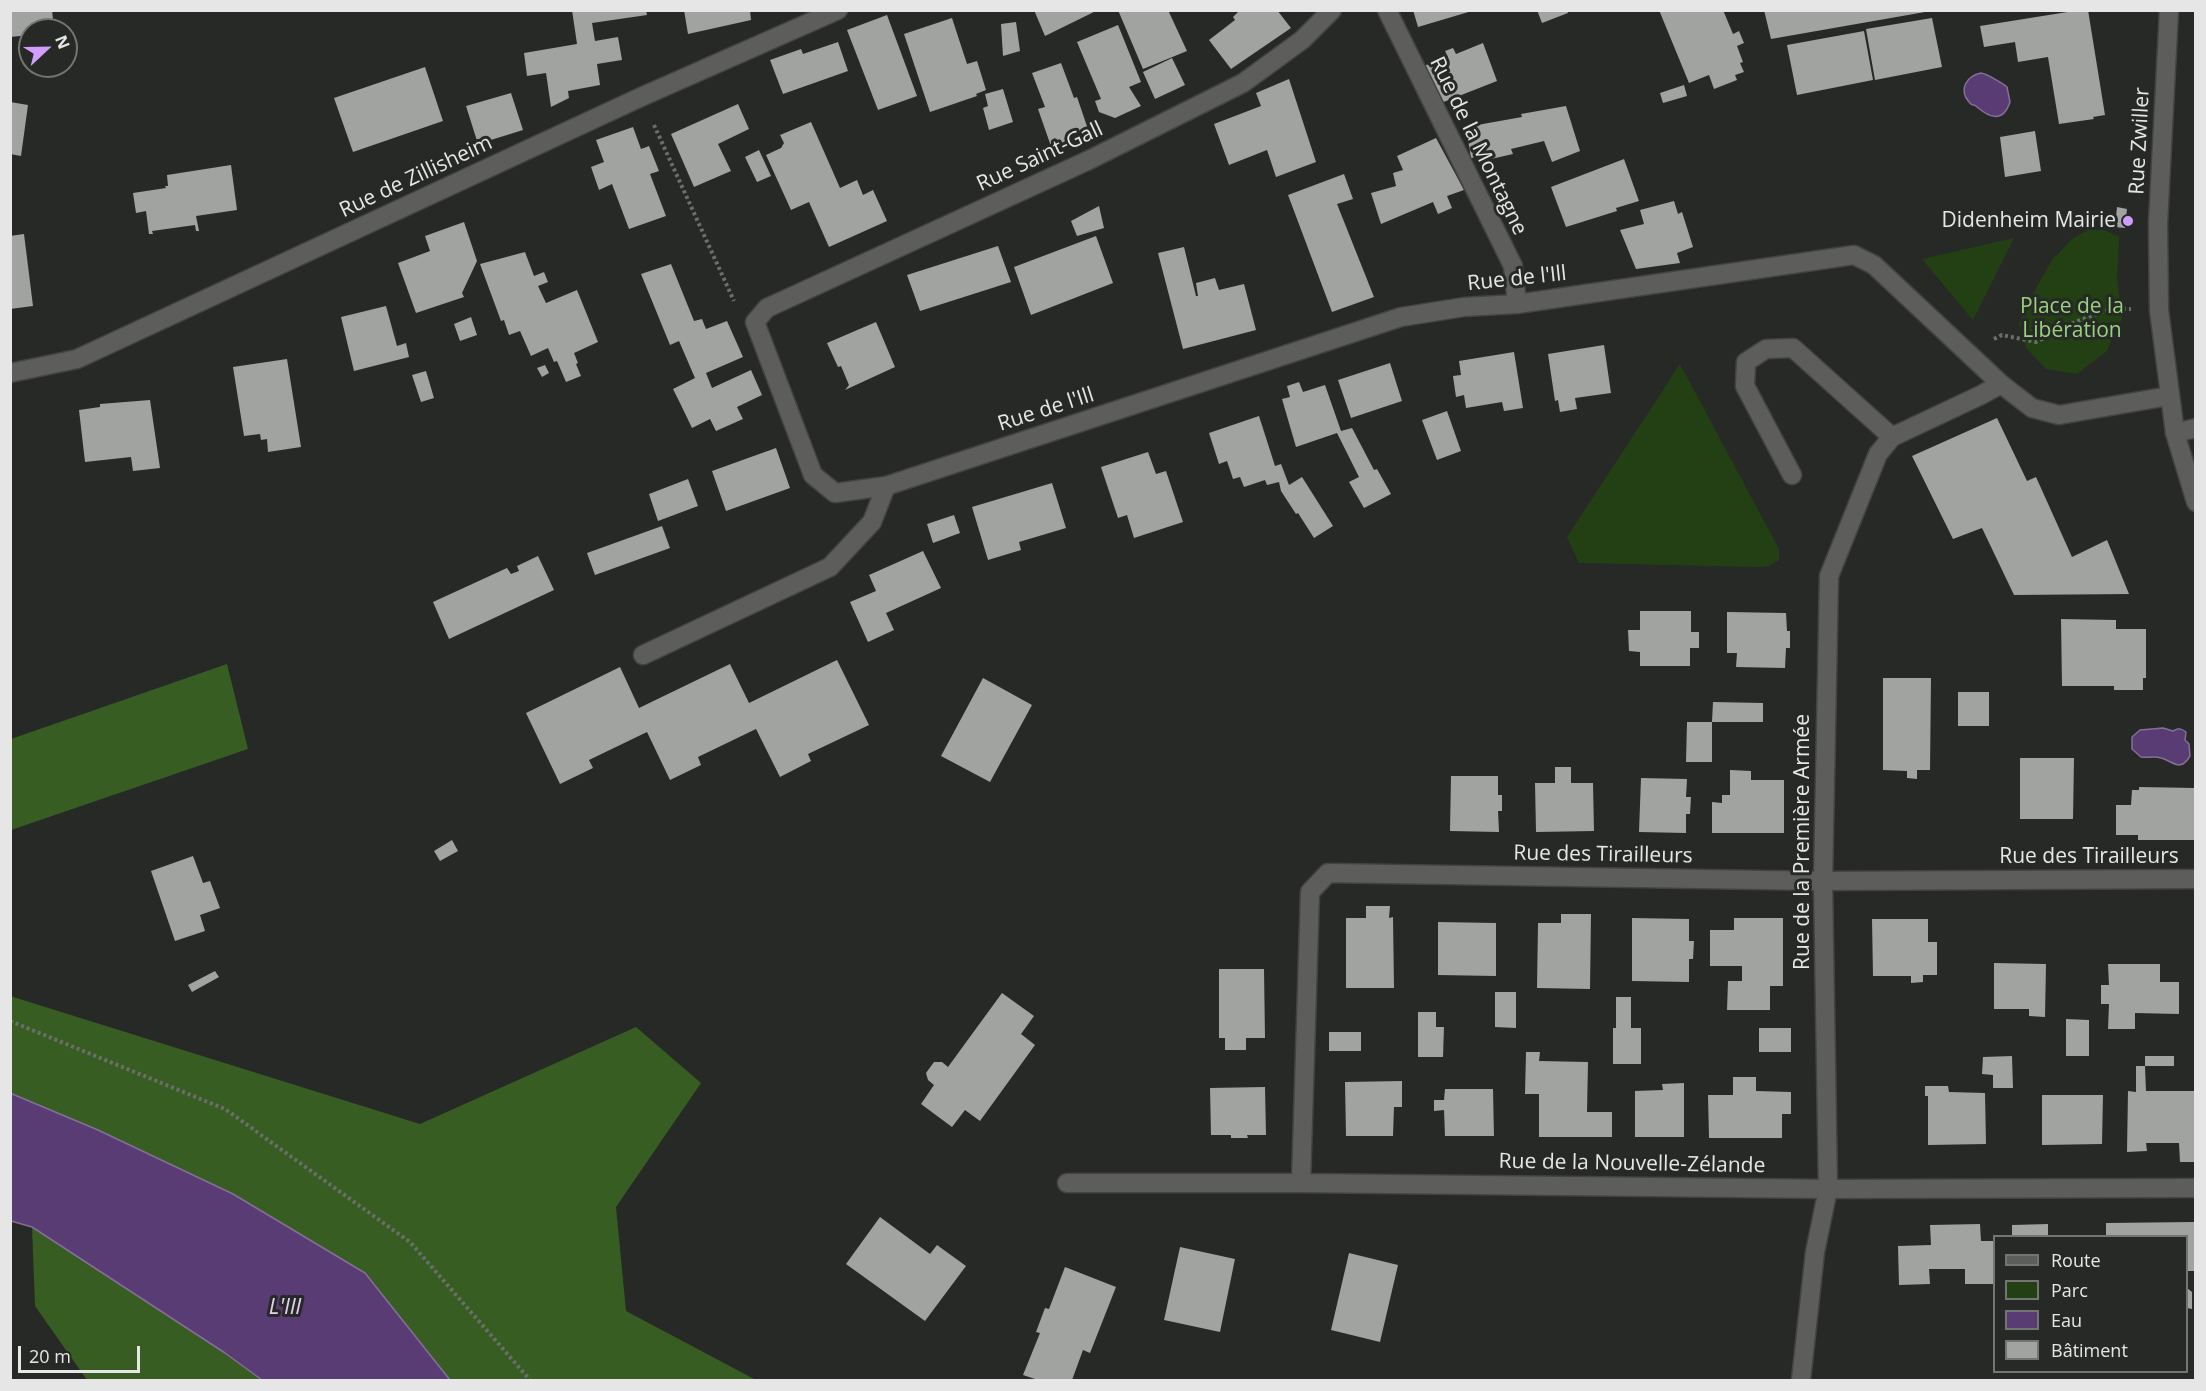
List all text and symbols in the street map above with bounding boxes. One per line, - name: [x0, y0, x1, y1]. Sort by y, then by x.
- north arrow: [18, 18, 78, 78]
- text: N: [50, 32, 75, 52]
- street label: Rue de la Montagne: [1424, 53, 1532, 239]
- street label: Rue Zwiller: [2125, 87, 2155, 195]
- street label: Rue Saint-Gall: [973, 117, 1107, 197]
- street label: Rue de Zillisheim: [336, 131, 496, 223]
- place label: Didenheim Mairie: [1942, 208, 2116, 234]
- marker: Didenheim Mairie: [2121, 214, 2135, 228]
- street label: Rue de l'Ill: [1466, 261, 1568, 297]
- park label: Place de la Libération: [2020, 294, 2124, 344]
- street label: Rue de l'Ill: [995, 383, 1097, 437]
- street label: Rue de la Première Armée: [1790, 714, 1816, 970]
- street label: Rue des Tirailleurs: [1513, 841, 1693, 869]
- street label: Rue des Tirailleurs: [1999, 844, 2179, 870]
- street label: Rue de la Nouvelle-Zélande: [1498, 1149, 1766, 1179]
- legend: [1993, 1235, 2188, 1373]
- text: Route: [2051, 1248, 2101, 1272]
- text: Parc: [2051, 1278, 2088, 1302]
- water label: L'Ill: [269, 1295, 301, 1321]
- text: Eau: [2051, 1308, 2082, 1332]
- scale bar: [21, 1334, 142, 1372]
- text: Bâtiment: [2051, 1338, 2128, 1362]
- text: 20 m: [29, 1344, 71, 1368]

